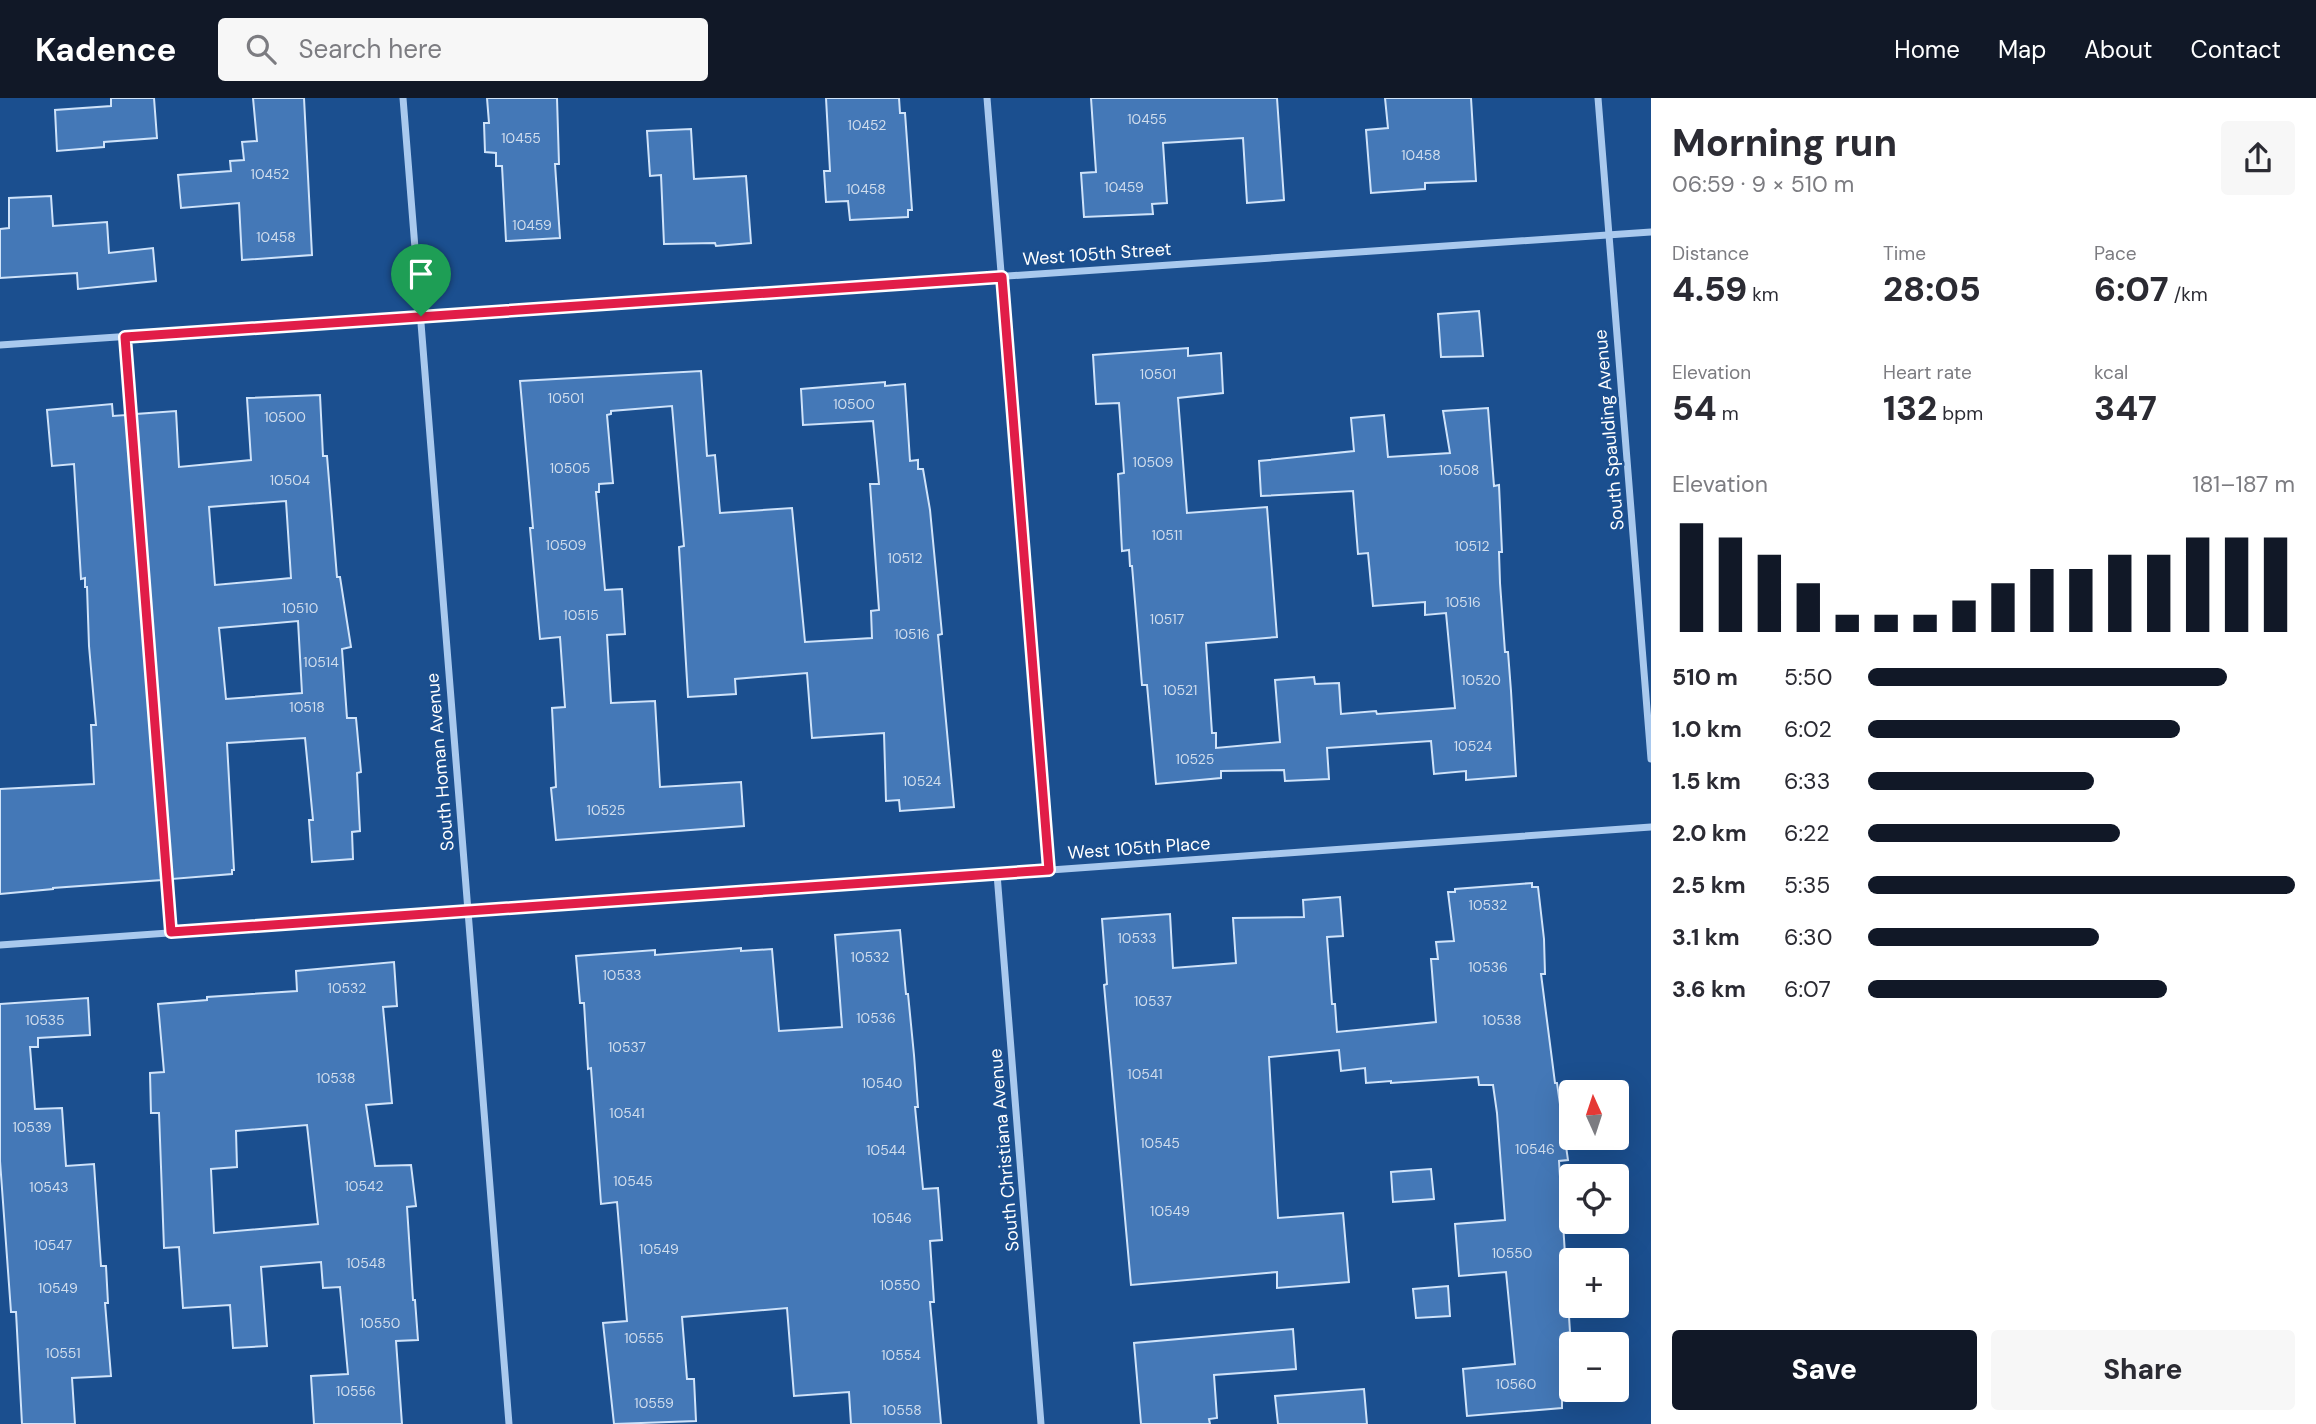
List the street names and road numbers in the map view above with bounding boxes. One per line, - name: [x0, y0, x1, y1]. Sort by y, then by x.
- street label: West 105th Street: [1022, 237, 1172, 271]
- street label: South Spaulding Avenue: [1588, 329, 1630, 531]
- street label: South Homan Avenue: [420, 672, 460, 852]
- street label: West 105th Place: [1067, 831, 1211, 865]
- street label: South Christiana Avenue: [983, 1047, 1025, 1253]

